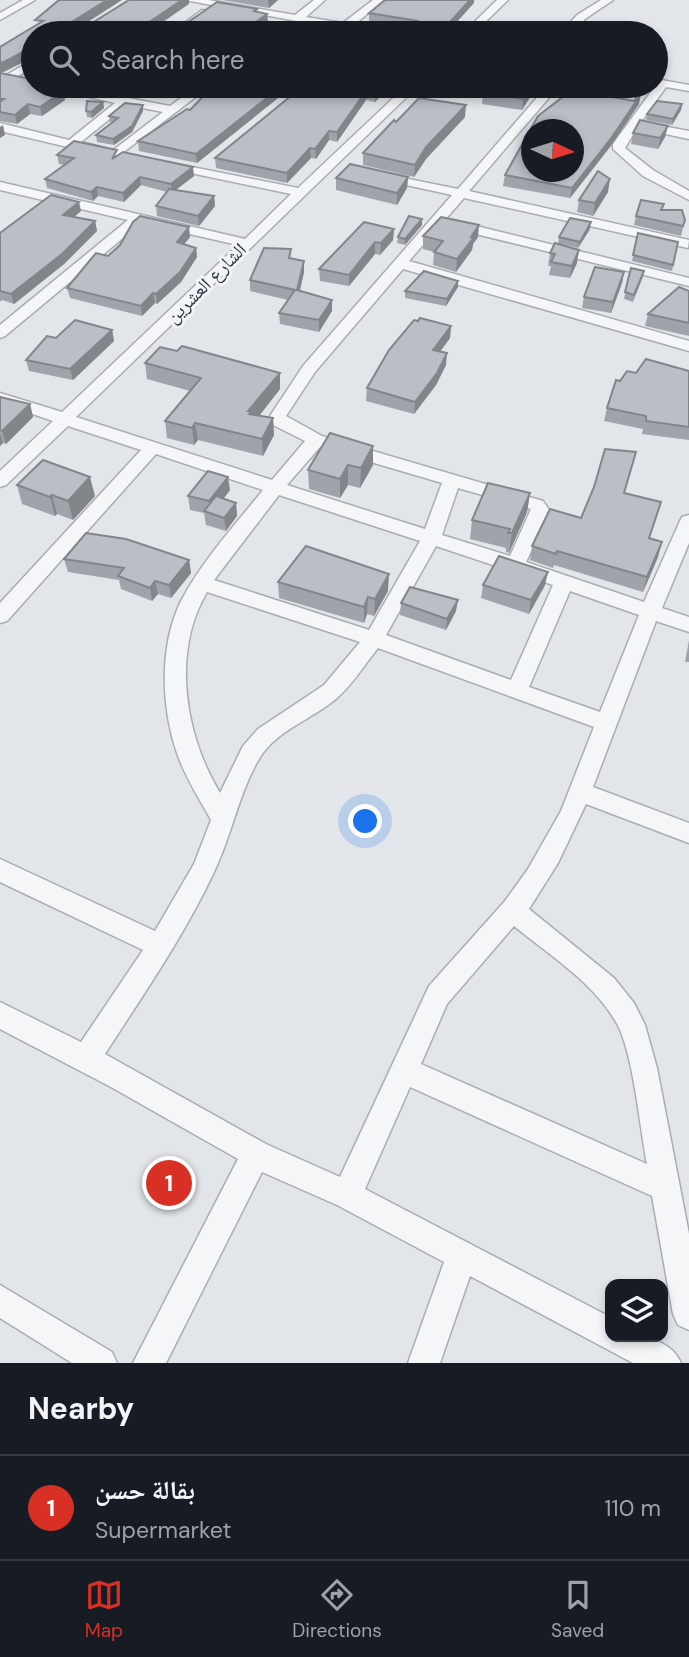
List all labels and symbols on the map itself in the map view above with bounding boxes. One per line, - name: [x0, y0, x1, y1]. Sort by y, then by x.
- north arrow: [521, 119, 584, 182]
- street label: الشارع العشرين: [160, 237, 252, 329]
- your location: [348, 804, 382, 838]
- pin: 1: [146, 1157, 192, 1209]

